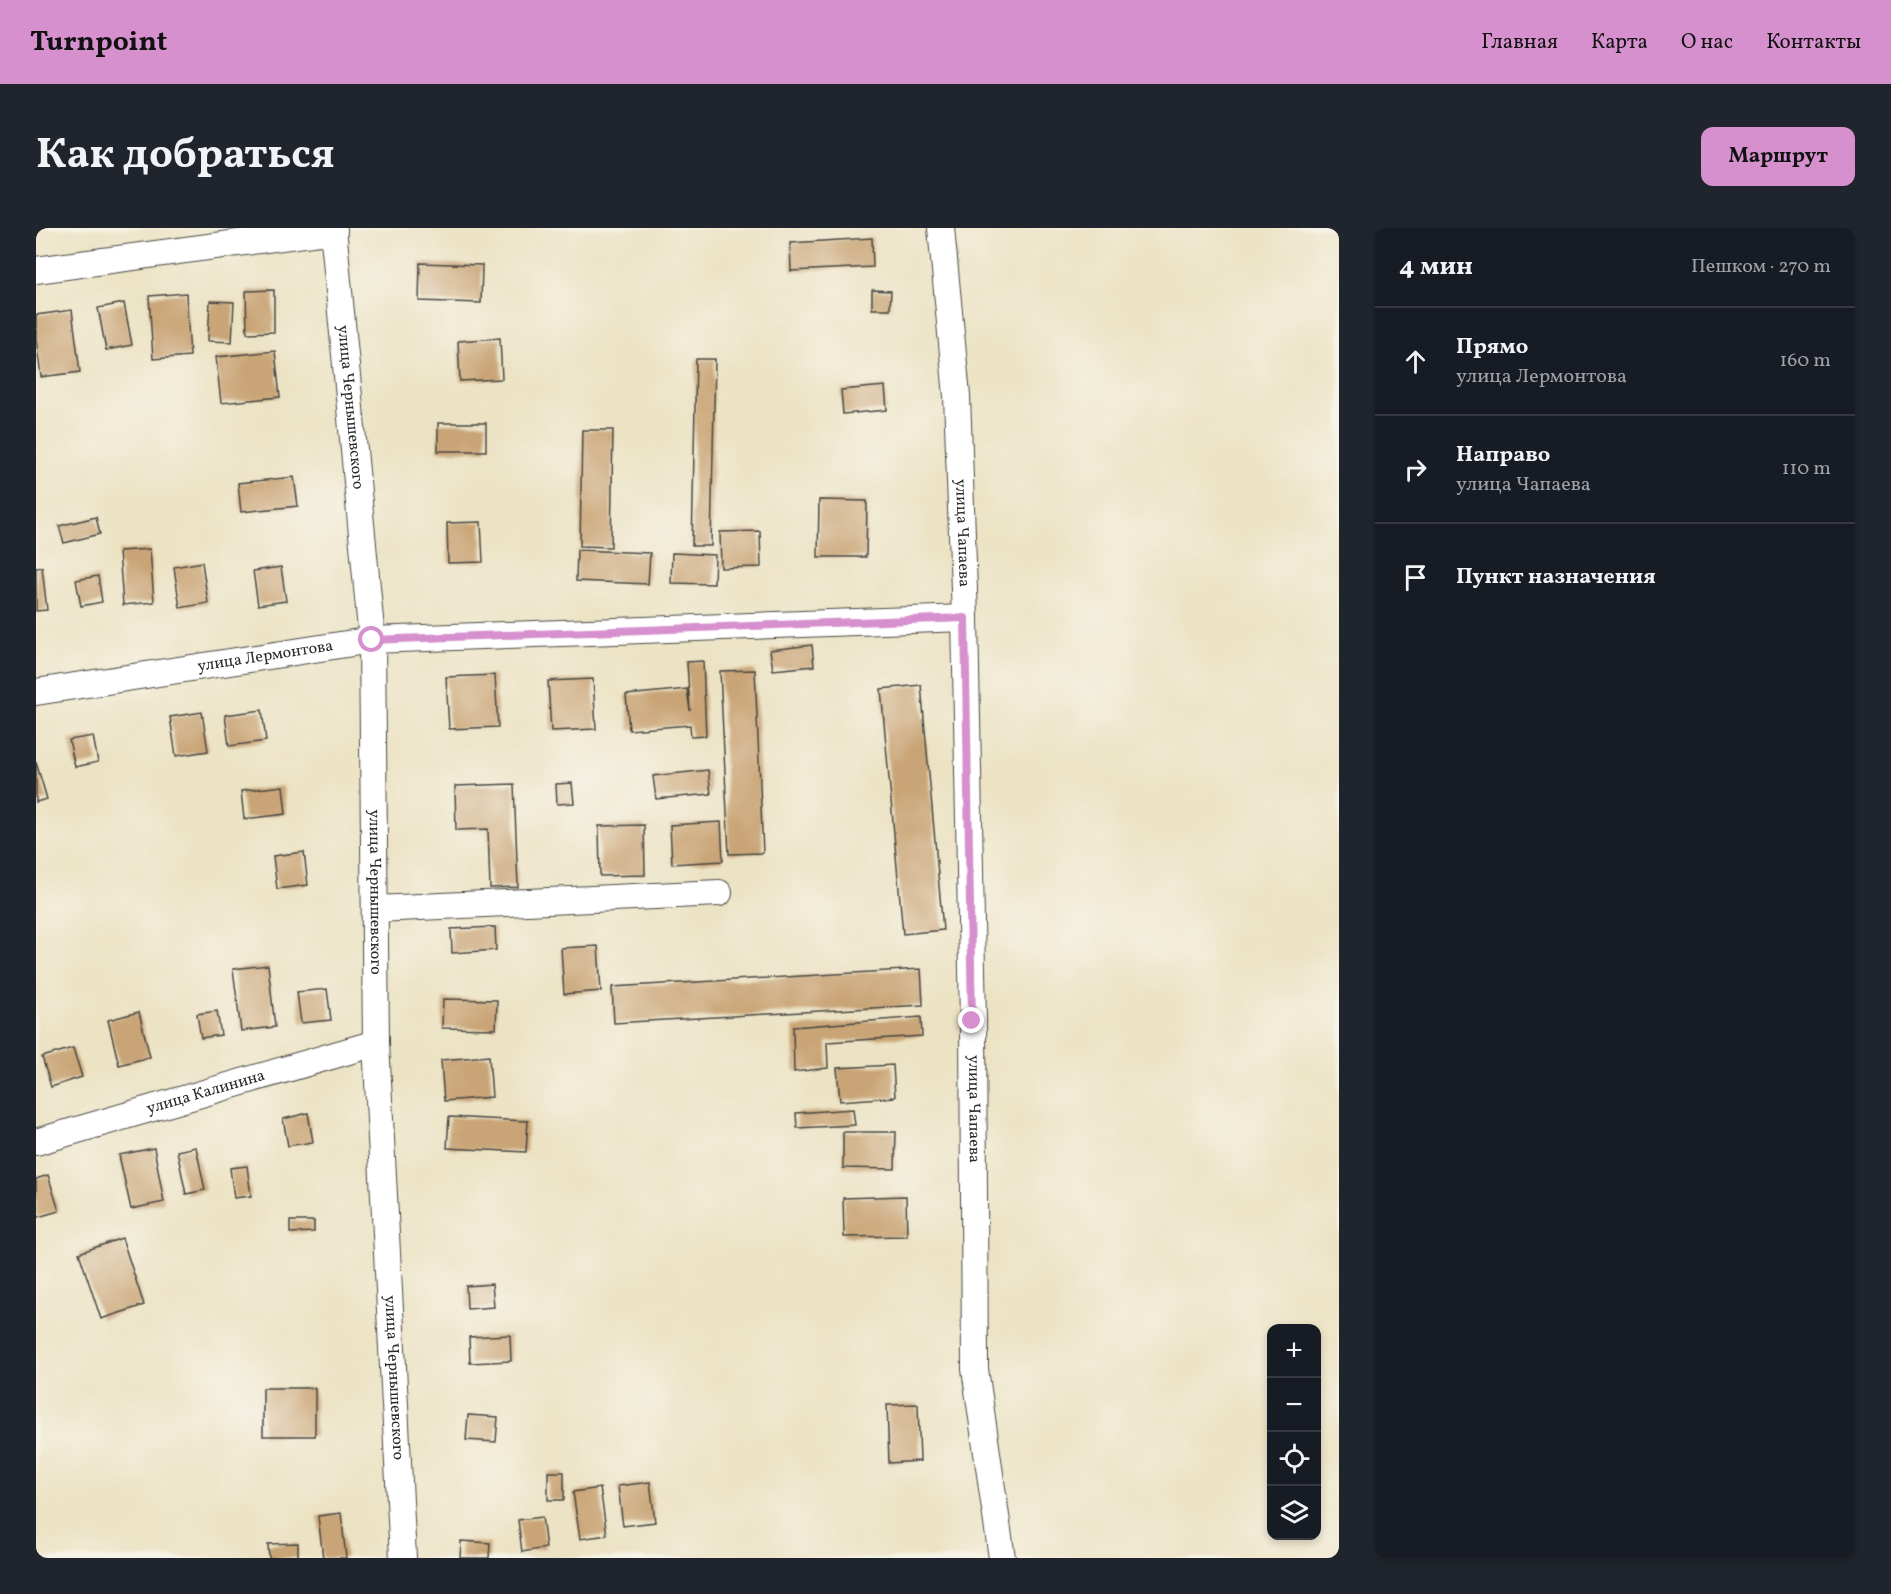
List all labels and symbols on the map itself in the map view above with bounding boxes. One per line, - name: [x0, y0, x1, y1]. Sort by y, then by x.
- street label: улица Чернышевского: [331, 324, 369, 490]
- street label: улица Чапаева: [949, 479, 975, 587]
- route start: [358, 626, 384, 652]
- street label: улица Лермонтова: [196, 635, 335, 678]
- street label: улица Чернышевского: [363, 809, 386, 975]
- route end: [958, 1007, 984, 1033]
- street label: улица Чапаева: [962, 1055, 985, 1163]
- street label: улица Калинина: [144, 1065, 268, 1120]
- street label: улица Чернышевского: [378, 1295, 409, 1461]

